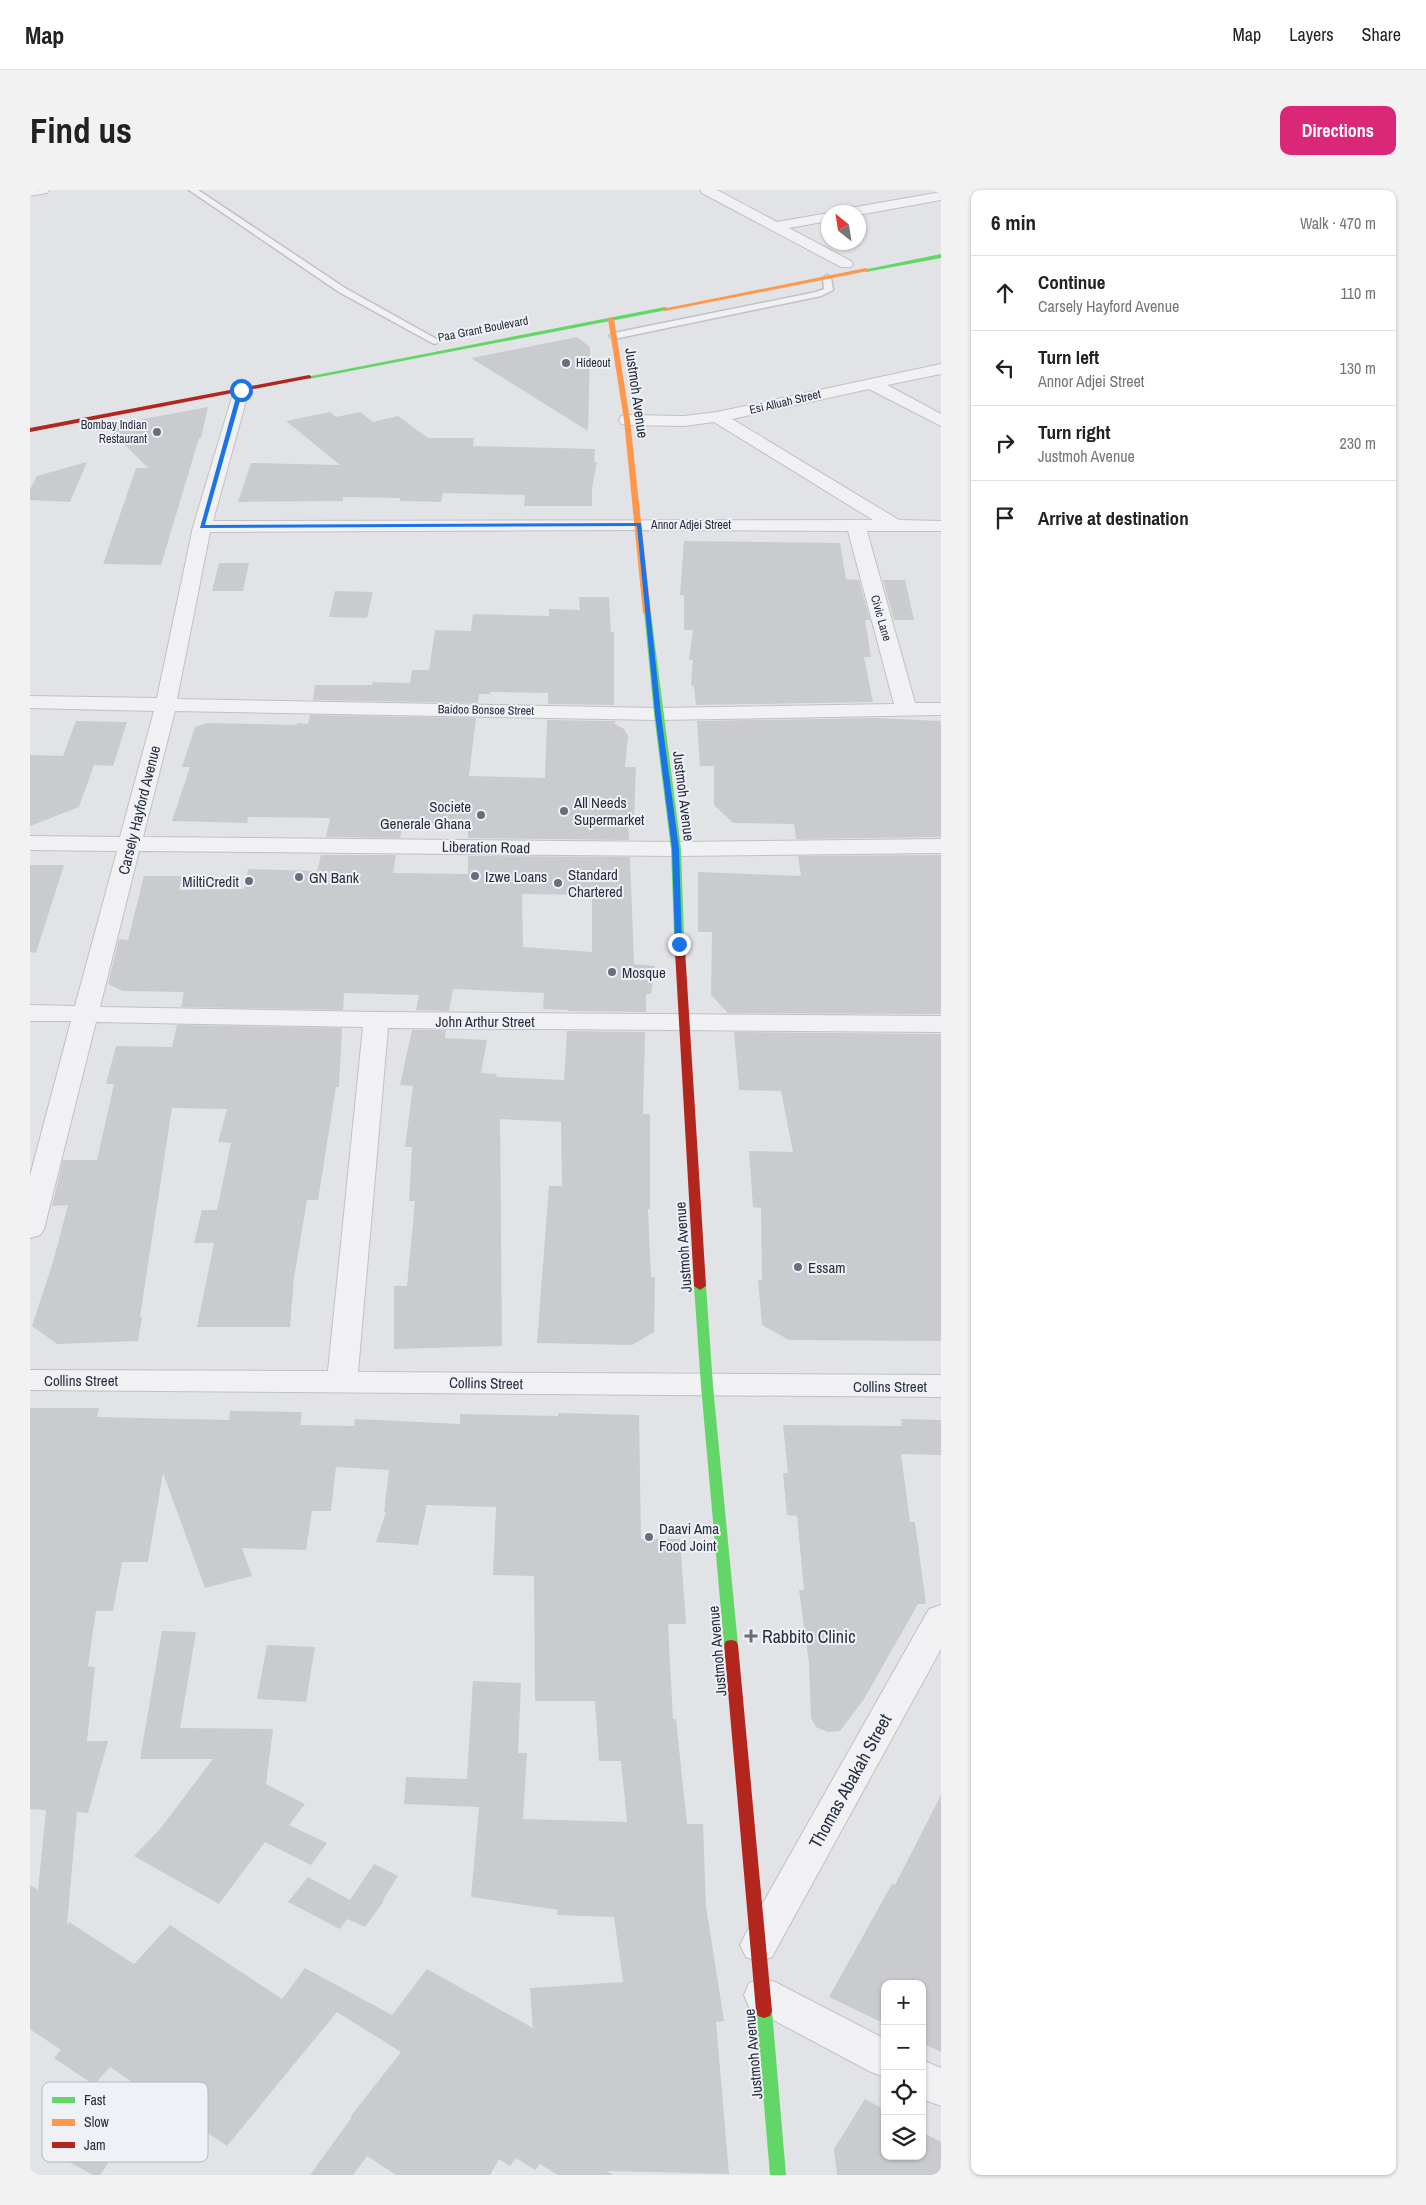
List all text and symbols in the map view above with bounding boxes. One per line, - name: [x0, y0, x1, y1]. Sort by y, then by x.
- text: Map: [25, 19, 64, 51]
- text: Map: [1233, 22, 1261, 47]
- text: Layers: [1289, 22, 1334, 47]
- text: Share: [1362, 22, 1401, 47]
- button: Directions: [1280, 106, 1396, 155]
- text: Find us: [30, 107, 132, 154]
- north arrow: [821, 205, 866, 250]
- text: 6 min: [991, 208, 1036, 237]
- text: Walk · 470 m: [1300, 212, 1376, 234]
- text: Continue: [1038, 269, 1106, 295]
- icon: ahead: [991, 279, 1019, 307]
- text: 110 m: [1340, 282, 1376, 304]
- text: Carsely Hayford Avenue: [1038, 295, 1179, 317]
- street label: Paa Grant Boulevard: [436, 312, 530, 346]
- text: Turn left: [1038, 344, 1099, 370]
- street label: Justmoh Avenue: [620, 347, 654, 440]
- icon: left: [991, 354, 1019, 382]
- place label: Hideout: [576, 355, 611, 371]
- marker: Hideout: [560, 357, 572, 369]
- text: 130 m: [1340, 357, 1376, 379]
- text: Annor Adjei Street: [1038, 370, 1145, 392]
- route start: [230, 379, 253, 402]
- street label: Esi Alluah Street: [748, 386, 822, 418]
- place label: Bombay Indian Restaurant: [81, 417, 147, 447]
- text: Turn right: [1038, 419, 1110, 445]
- marker: Bombay Indian Restaurant: [151, 426, 163, 438]
- icon: right: [991, 429, 1019, 457]
- text: 230 m: [1340, 432, 1376, 454]
- text: Justmoh Avenue: [1038, 445, 1135, 467]
- icon: arrive: [991, 504, 1019, 532]
- text: Arrive at destination: [1038, 505, 1189, 531]
- street label: Annor Adjei Street: [650, 517, 731, 533]
- street label: Civic Lane: [867, 593, 895, 643]
- street label: Baidoo Bonsoe Street: [438, 701, 535, 719]
- street label: Carsely Hayford Avenue: [113, 743, 165, 877]
- street label: Justmoh Avenue: [668, 750, 700, 842]
- place label: All Needs Supermarket: [573, 792, 645, 830]
- place label: Societe Generale Ghana: [380, 796, 471, 834]
- marker: All Needs Supermarket: [558, 805, 570, 817]
- marker: Societe Generale Ghana: [475, 809, 487, 821]
- street label: Liberation Road: [442, 836, 530, 858]
- place label: Standard Chartered: [568, 864, 623, 902]
- place label: Izwe Loans: [485, 866, 547, 887]
- place label: GN Bank: [309, 867, 360, 888]
- marker: Izwe Loans: [469, 870, 481, 882]
- place label: MiltiCredit: [182, 871, 240, 892]
- marker: GN Bank: [293, 871, 305, 883]
- marker: MiltiCredit: [243, 875, 255, 887]
- marker: Standard Chartered: [552, 877, 564, 889]
- route end: [668, 933, 691, 956]
- place label: Mosque: [622, 962, 666, 983]
- marker: Mosque: [606, 966, 618, 978]
- street label: John Arthur Street: [435, 1011, 535, 1032]
- street label: Justmoh Avenue: [669, 1201, 697, 1293]
- place label: Essam: [808, 1257, 846, 1278]
- marker: Essam: [792, 1261, 804, 1273]
- street label: Collins Street: [44, 1370, 118, 1391]
- street label: Collins Street: [449, 1372, 524, 1394]
- street label: Collins Street: [853, 1376, 927, 1397]
- place label: Daavi Ama Food Joint: [659, 1518, 719, 1556]
- marker: Daavi Ama Food Joint: [643, 1531, 655, 1543]
- street label: Justmoh Avenue: [703, 1605, 731, 1697]
- place label: Rabbito Clinic: [762, 1624, 856, 1649]
- marker: Rabbito Clinic: [744, 1629, 758, 1643]
- street label: Thomas Abakah Street: [803, 1709, 897, 1853]
- map controls: [881, 1980, 926, 2160]
- button: +: [881, 1980, 926, 2025]
- street label: Justmoh Avenue: [739, 2008, 767, 2100]
- button: −: [881, 2025, 926, 2070]
- button: locate: [881, 2070, 926, 2115]
- legend: [42, 2082, 208, 2162]
- text: Fast: [84, 2091, 106, 2109]
- text: Slow: [84, 2113, 110, 2131]
- button: layers: [881, 2115, 926, 2160]
- text: Jam: [84, 2136, 106, 2154]

